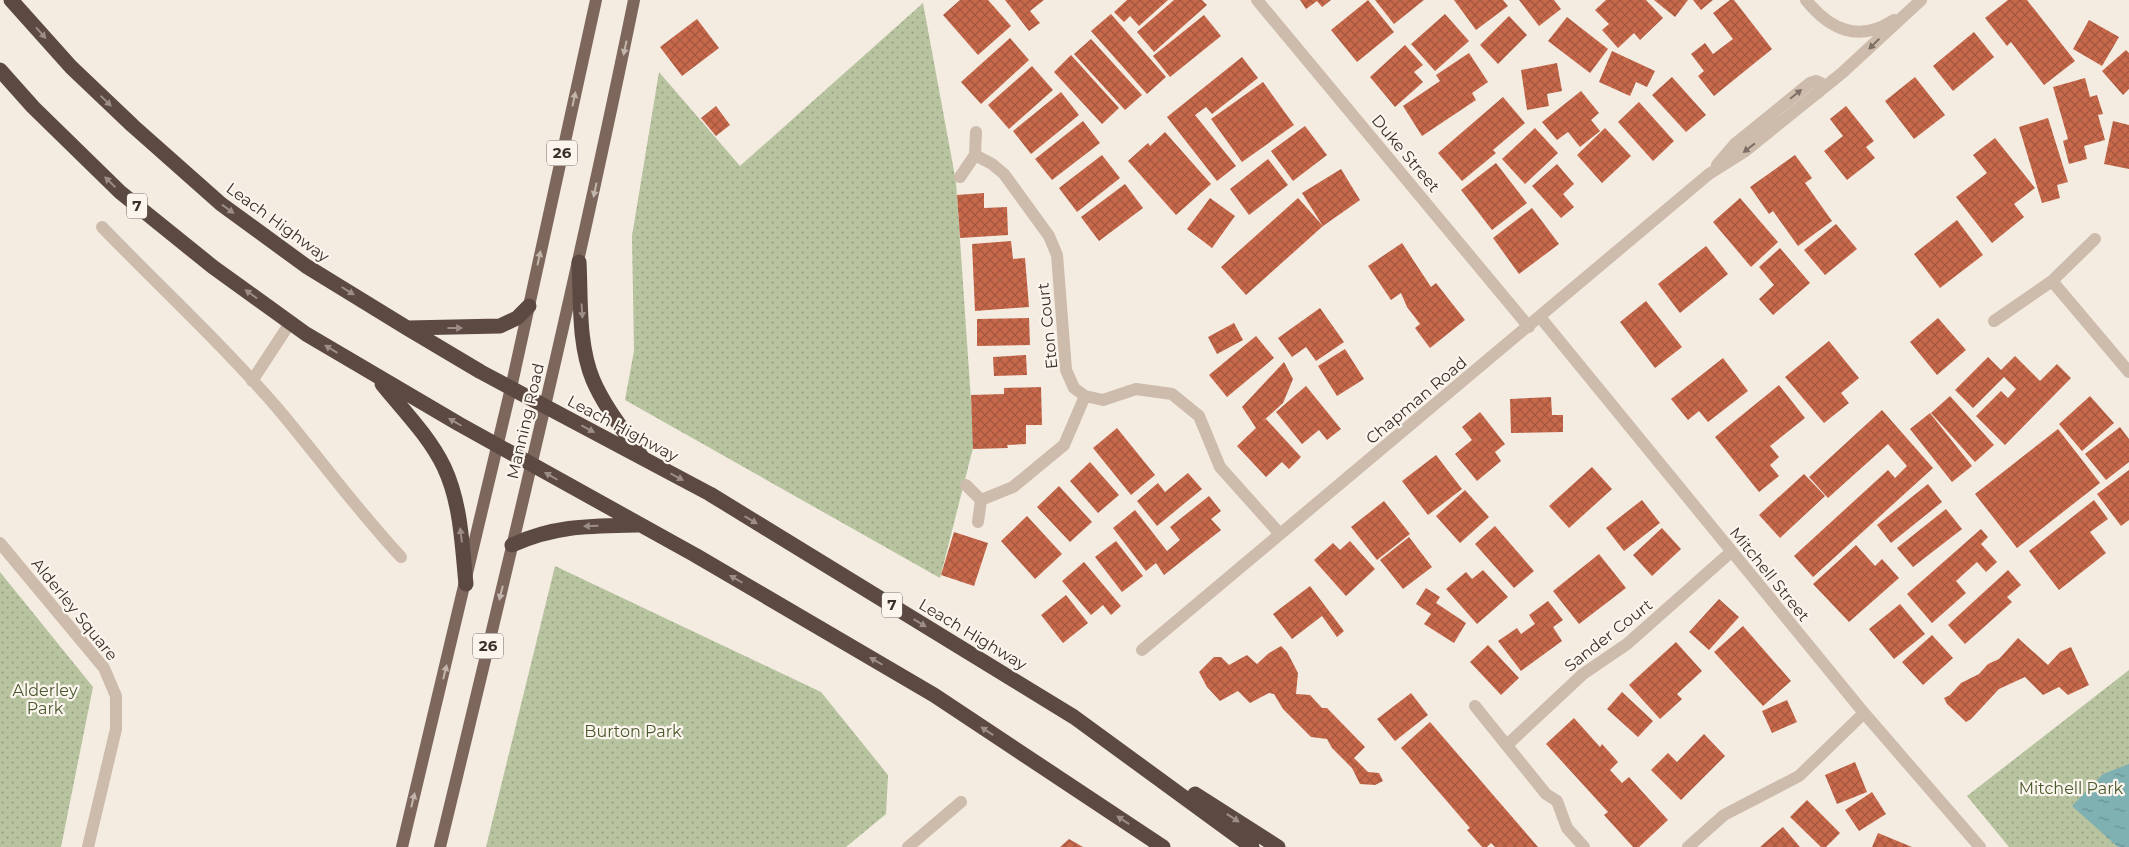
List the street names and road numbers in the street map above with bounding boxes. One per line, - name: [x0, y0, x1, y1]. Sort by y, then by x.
- street label: Duke Street: [1368, 111, 1444, 196]
- road number: 26: [547, 140, 577, 166]
- street label: Leach Highway: [223, 179, 333, 266]
- road number: 7: [127, 194, 147, 218]
- street label: Eton Court: [1033, 281, 1061, 370]
- street label: Chapman Road: [1362, 353, 1471, 448]
- street label: Manning Road: [503, 361, 548, 481]
- street label: Leach Highway: [564, 391, 682, 466]
- street label: Mitchell Street: [1726, 523, 1814, 626]
- street label: Alderley Square: [28, 554, 122, 664]
- road number: 7: [882, 592, 902, 618]
- street label: Leach Highway: [915, 595, 1030, 674]
- street label: Sander Court: [1561, 595, 1656, 676]
- road number: 26: [473, 634, 503, 658]

